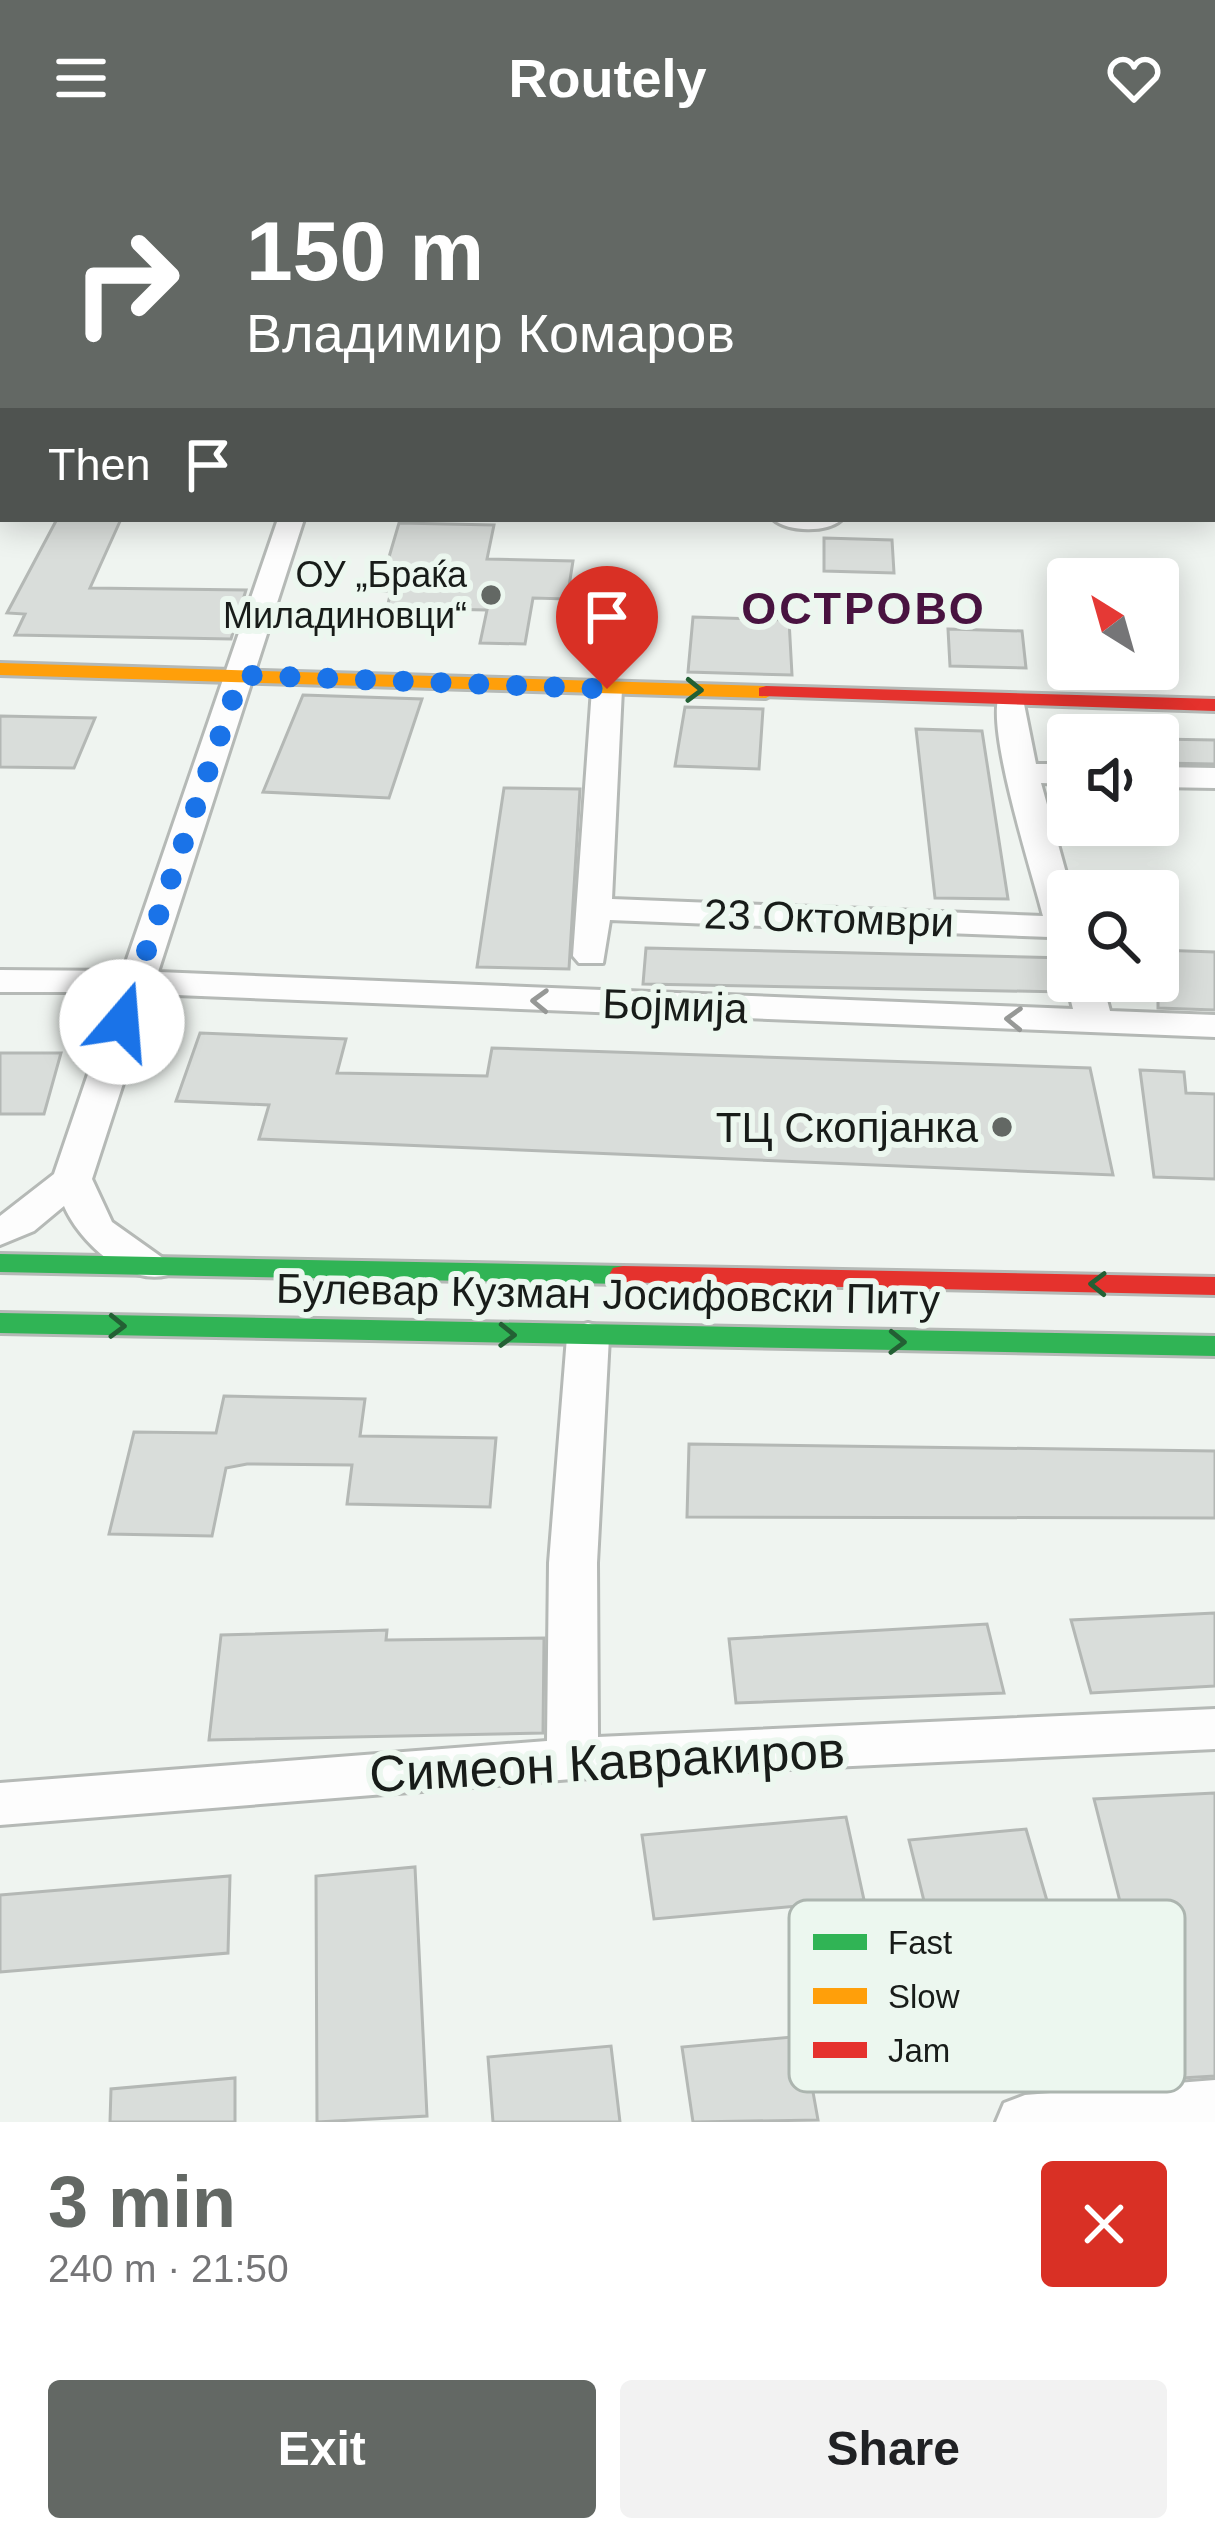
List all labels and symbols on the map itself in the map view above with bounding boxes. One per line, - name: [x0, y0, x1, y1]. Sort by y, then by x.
- place label: ОУ „Браќа Миладиновци“: [223, 554, 468, 636]
- north arrow: [1047, 558, 1179, 690]
- pin: [556, 566, 658, 689]
- marker: ОУ „Браќа Миладиновци“: [478, 582, 504, 608]
- district label: ОСТРОВО: [741, 583, 987, 634]
- one-way arrow: [685, 677, 704, 703]
- street label: 23 Октомври: [703, 890, 955, 946]
- position arrow: [59, 959, 185, 1085]
- street label: Бојмија: [602, 980, 749, 1032]
- one-way arrow: [530, 988, 549, 1014]
- one-way arrow: [1004, 1006, 1023, 1032]
- place label: ТЦ Скопјанка: [716, 1104, 979, 1151]
- marker: ТЦ Скопјанка: [989, 1114, 1015, 1140]
- street label: Булевар Кузман Јосифовски Питу: [276, 1265, 940, 1323]
- one-way arrow: [1088, 1271, 1106, 1297]
- one-way arrow: [108, 1312, 127, 1338]
- one-way arrow: [498, 1322, 517, 1348]
- one-way arrow: [889, 1329, 907, 1355]
- street label: Симеон Кавракиров: [368, 1721, 846, 1803]
- legend: [789, 1900, 1185, 2092]
- text: Fast: [888, 1924, 952, 1961]
- text: Slow: [888, 1978, 960, 2015]
- text: Jam: [888, 2032, 950, 2069]

